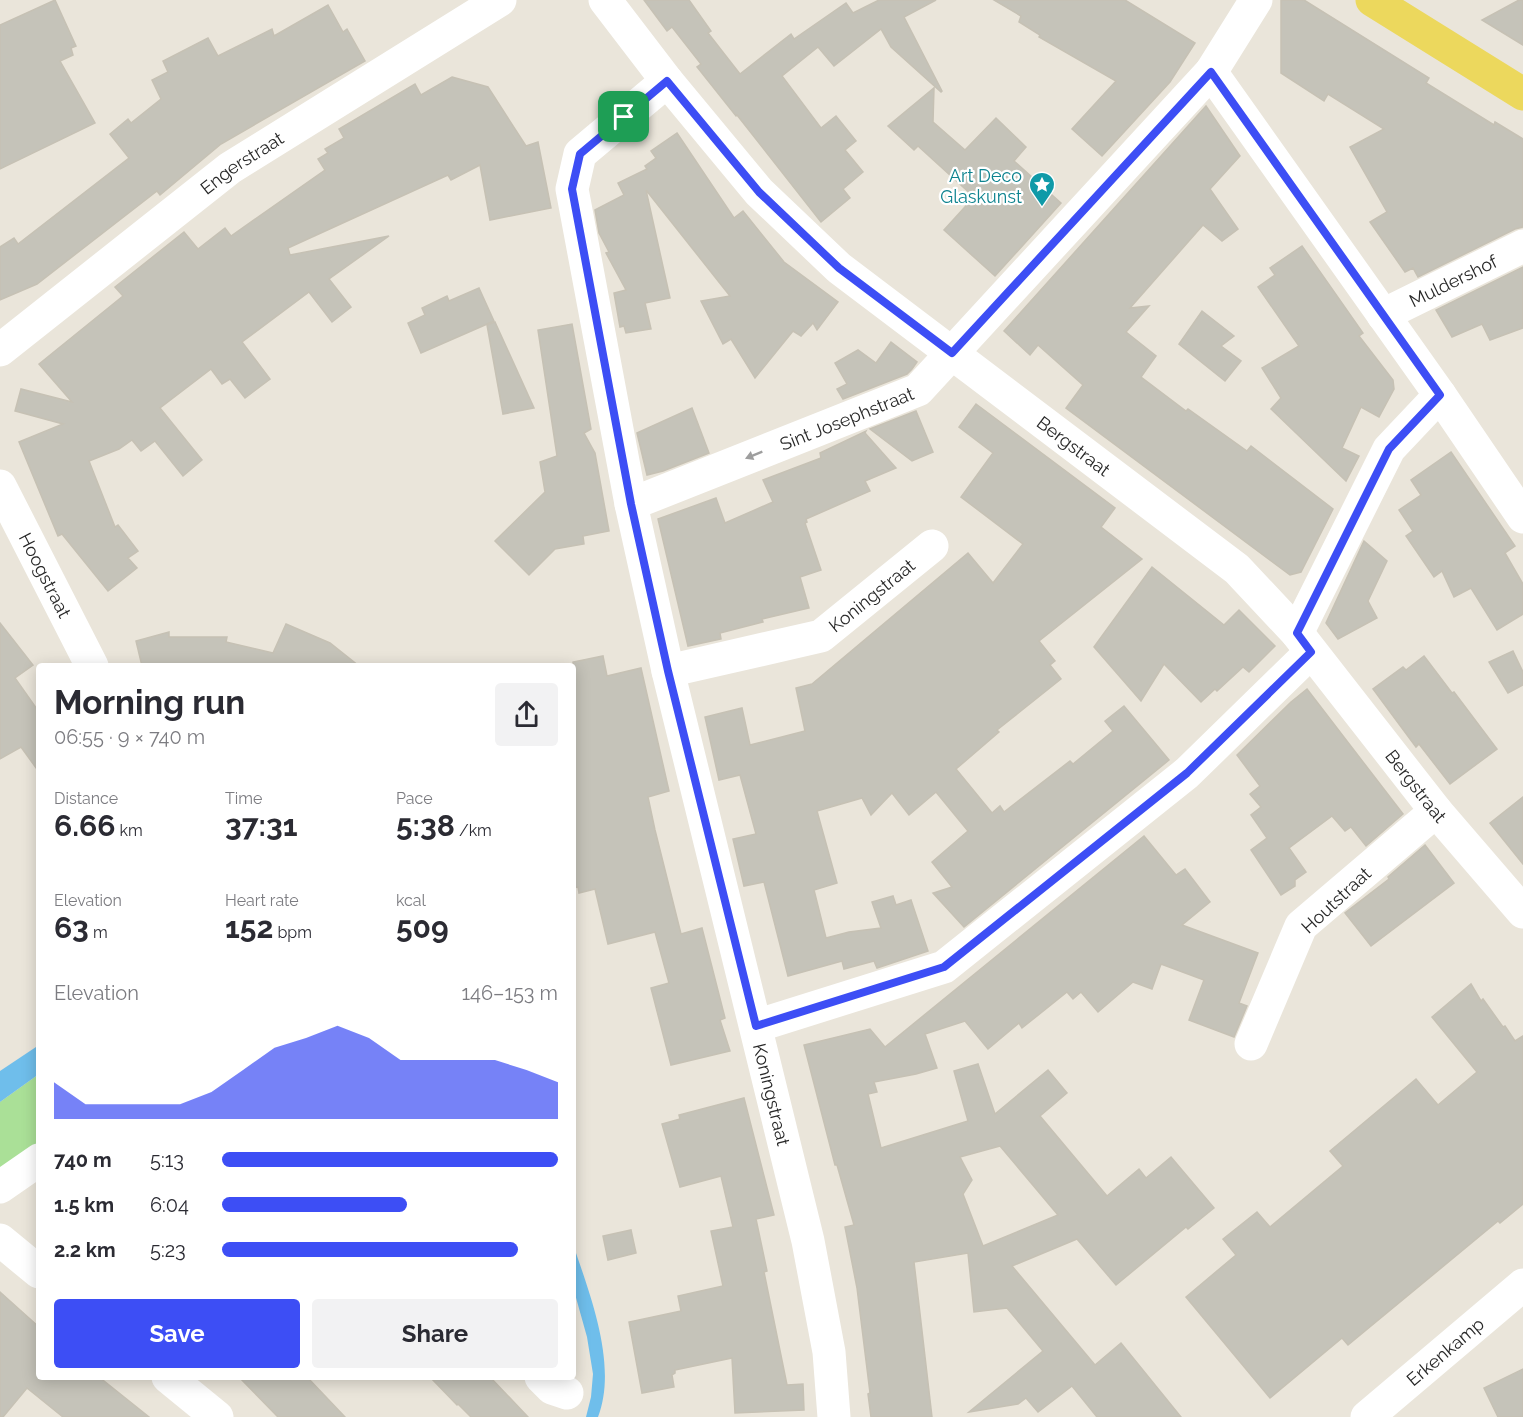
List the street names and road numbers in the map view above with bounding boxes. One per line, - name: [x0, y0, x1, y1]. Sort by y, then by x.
- street label: Engerstraat: [196, 127, 287, 198]
- street label: Muldershof: [1406, 250, 1501, 311]
- street label: Sint Josephstraat: [777, 382, 917, 454]
- street label: Bergstraat: [1033, 411, 1115, 480]
- street label: Hoogstraat: [15, 529, 76, 621]
- street label: Koningstraat: [824, 554, 919, 636]
- street label: Bergstraat: [1381, 745, 1451, 826]
- street label: Houtstraat: [1297, 863, 1375, 937]
- street label: Koningstraat: [749, 1041, 795, 1148]
- street label: Erkenkamp: [1402, 1313, 1488, 1390]

